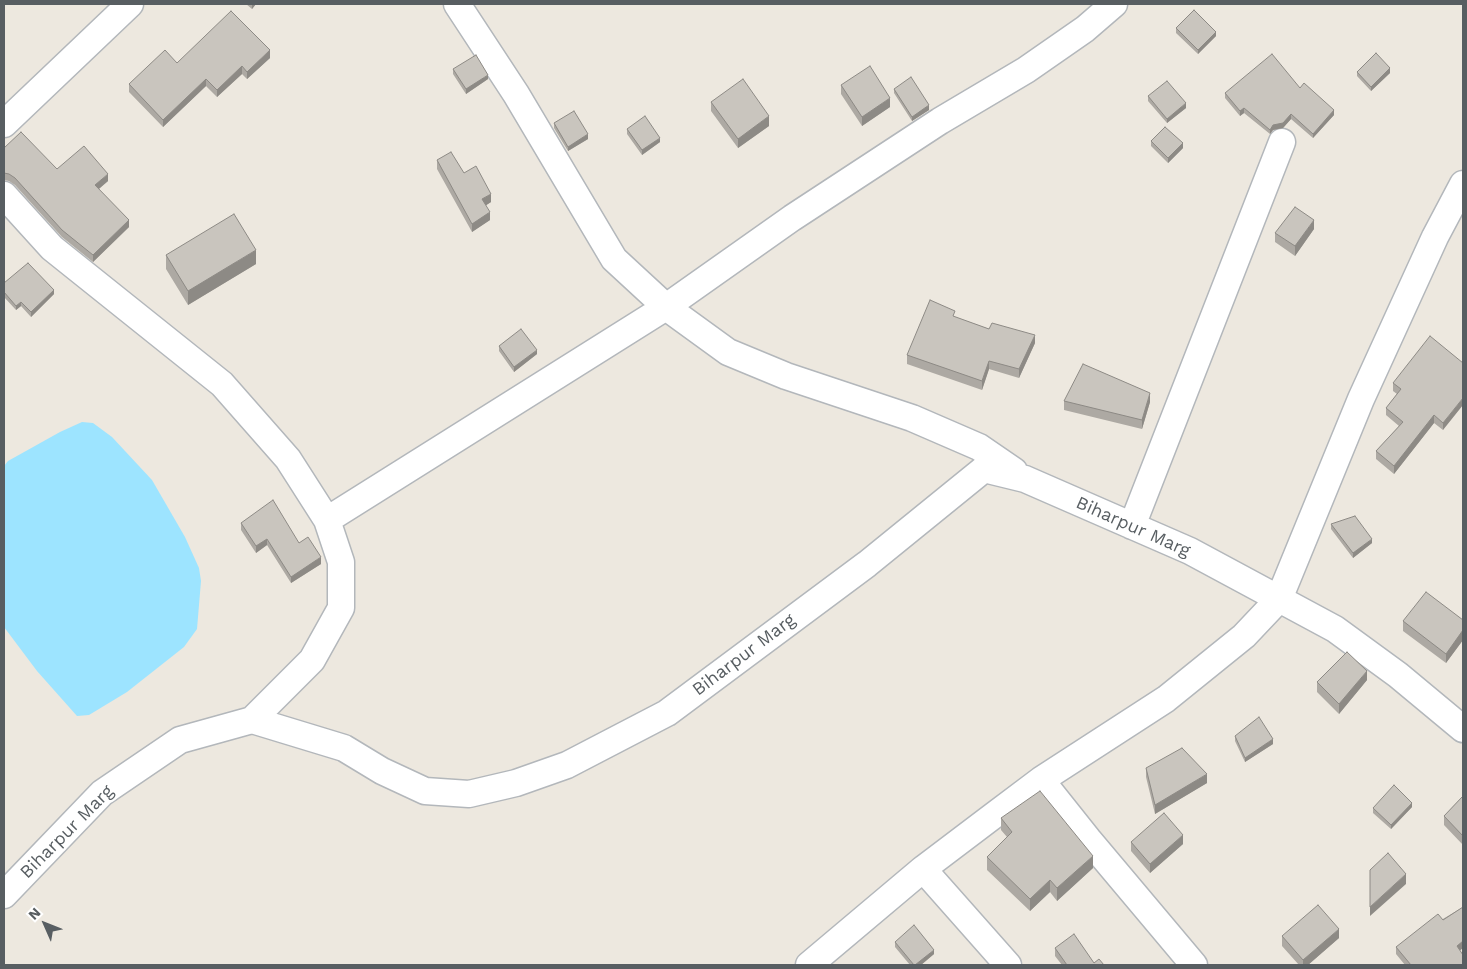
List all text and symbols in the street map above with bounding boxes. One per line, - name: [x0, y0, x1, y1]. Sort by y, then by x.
- street label: Biharpur Marg: [1072, 492, 1194, 562]
- street label: Biharpur Marg: [688, 609, 800, 701]
- street label: Biharpur Marg: [16, 781, 118, 883]
- north arrow: [20, 899, 70, 949]
- text: N: [25, 904, 44, 923]

